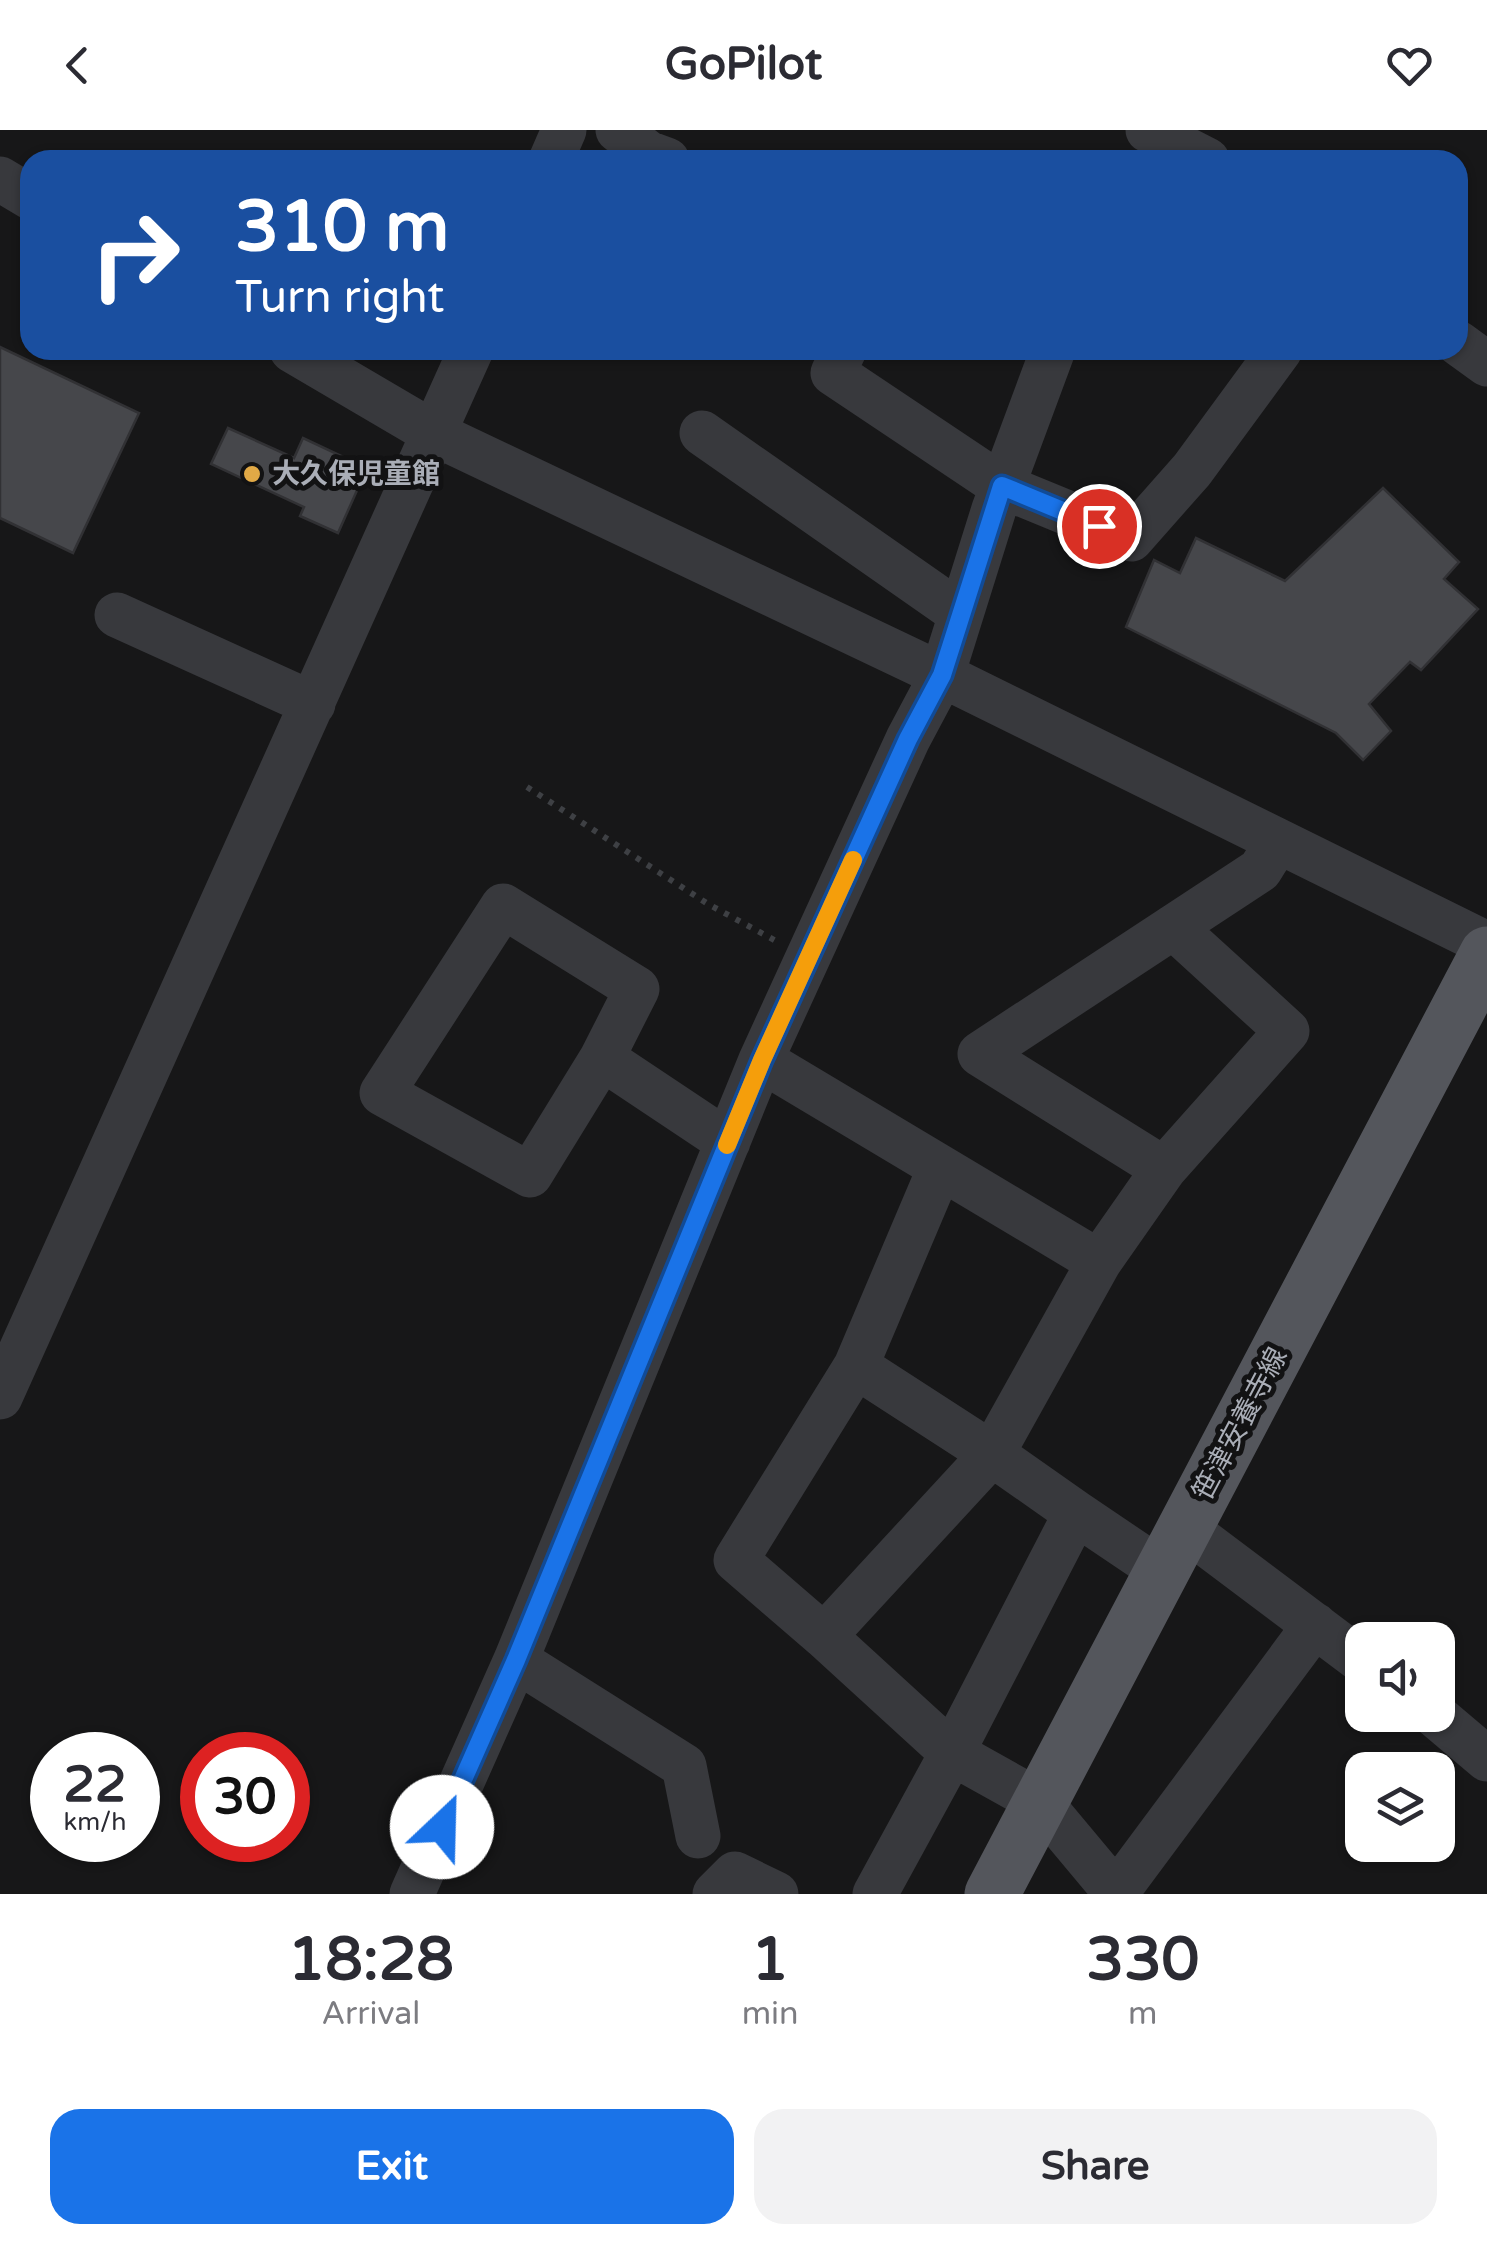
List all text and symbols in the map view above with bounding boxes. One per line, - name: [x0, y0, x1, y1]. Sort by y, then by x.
- icon: back: [50, 38, 105, 93]
- text: GoPilot: [665, 38, 822, 92]
- icon: heart: [1382, 38, 1437, 93]
- text: 310 m: [235, 186, 449, 270]
- icon: right: [70, 190, 200, 320]
- text: Turn right: [235, 271, 444, 325]
- place label: 大久保児童館: [272, 457, 440, 491]
- marker: 大久保児童館: [241, 463, 263, 485]
- pin: [1057, 484, 1142, 569]
- icon: arrive: [1072, 499, 1127, 554]
- street label: 笹津安養寺線: [1186, 1342, 1294, 1506]
- map controls: [1345, 1622, 1455, 1862]
- button: sound: [1345, 1622, 1455, 1732]
- speed limit sign: 30: [180, 1732, 310, 1862]
- button: layers: [1345, 1752, 1455, 1862]
- text: 22: [64, 1755, 126, 1815]
- position arrow: [390, 1775, 494, 1879]
- text: km/h: [64, 1807, 126, 1837]
- text: 18:28: [288, 1924, 454, 1996]
- text: 1: [751, 1924, 789, 1996]
- text: 330: [1086, 1924, 1199, 1996]
- text: Arrival: [321, 1995, 420, 2033]
- text: min: [742, 1995, 799, 2033]
- text: m: [1128, 1995, 1157, 2033]
- button: Exit: [50, 2109, 734, 2224]
- button: Share: [754, 2109, 1437, 2224]

